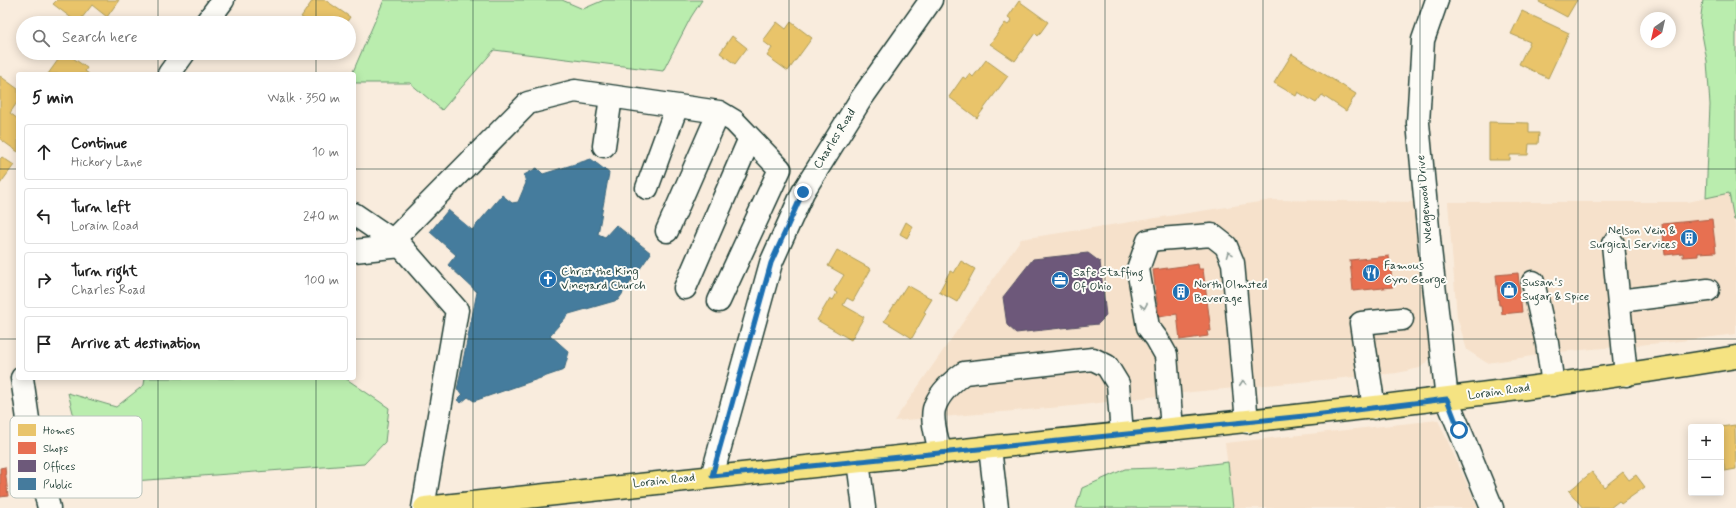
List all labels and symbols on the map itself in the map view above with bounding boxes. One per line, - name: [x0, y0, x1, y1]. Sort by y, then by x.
- north arrow: [1640, 12, 1676, 48]
- street label: Charles Road: [810, 106, 860, 172]
- street label: Wedgewood Drive: [1413, 154, 1437, 244]
- route end: [794, 183, 812, 201]
- place label: Nelson Vein & Surgical Services: [1590, 223, 1677, 253]
- building icon: Nelson Vein & Surgical Services: [1679, 228, 1699, 248]
- one-way arrow: [1226, 250, 1234, 257]
- place label: Famous Gyro George: [1384, 258, 1446, 288]
- restaurant icon: Famous Gyro George: [1361, 263, 1381, 283]
- place label: Christ the King Vineyard Church: [561, 264, 646, 294]
- place label: Safe Staffing Of Ohio: [1073, 265, 1144, 295]
- church icon: Christ the King Vineyard Church: [538, 269, 558, 289]
- office icon: Safe Staffing Of Ohio: [1050, 270, 1070, 290]
- place label: Susan's Sugar & Spice: [1522, 275, 1589, 306]
- place label: North Olmsted Beverage: [1194, 277, 1267, 307]
- shop icon: Susan's Sugar & Spice: [1499, 280, 1519, 300]
- building icon: North Olmsted Beverage: [1171, 282, 1191, 302]
- one-way arrow: [1139, 303, 1148, 309]
- one-way arrow: [1239, 380, 1248, 386]
- street label: Lorain Road: [1467, 380, 1531, 404]
- legend: [10, 416, 142, 498]
- route start: [1450, 421, 1468, 439]
- text: Homes: [43, 424, 75, 438]
- text: Shops: [43, 442, 68, 456]
- text: Offices: [43, 460, 75, 474]
- street label: Lorain Road: [632, 470, 696, 492]
- text: Public: [43, 478, 73, 492]

